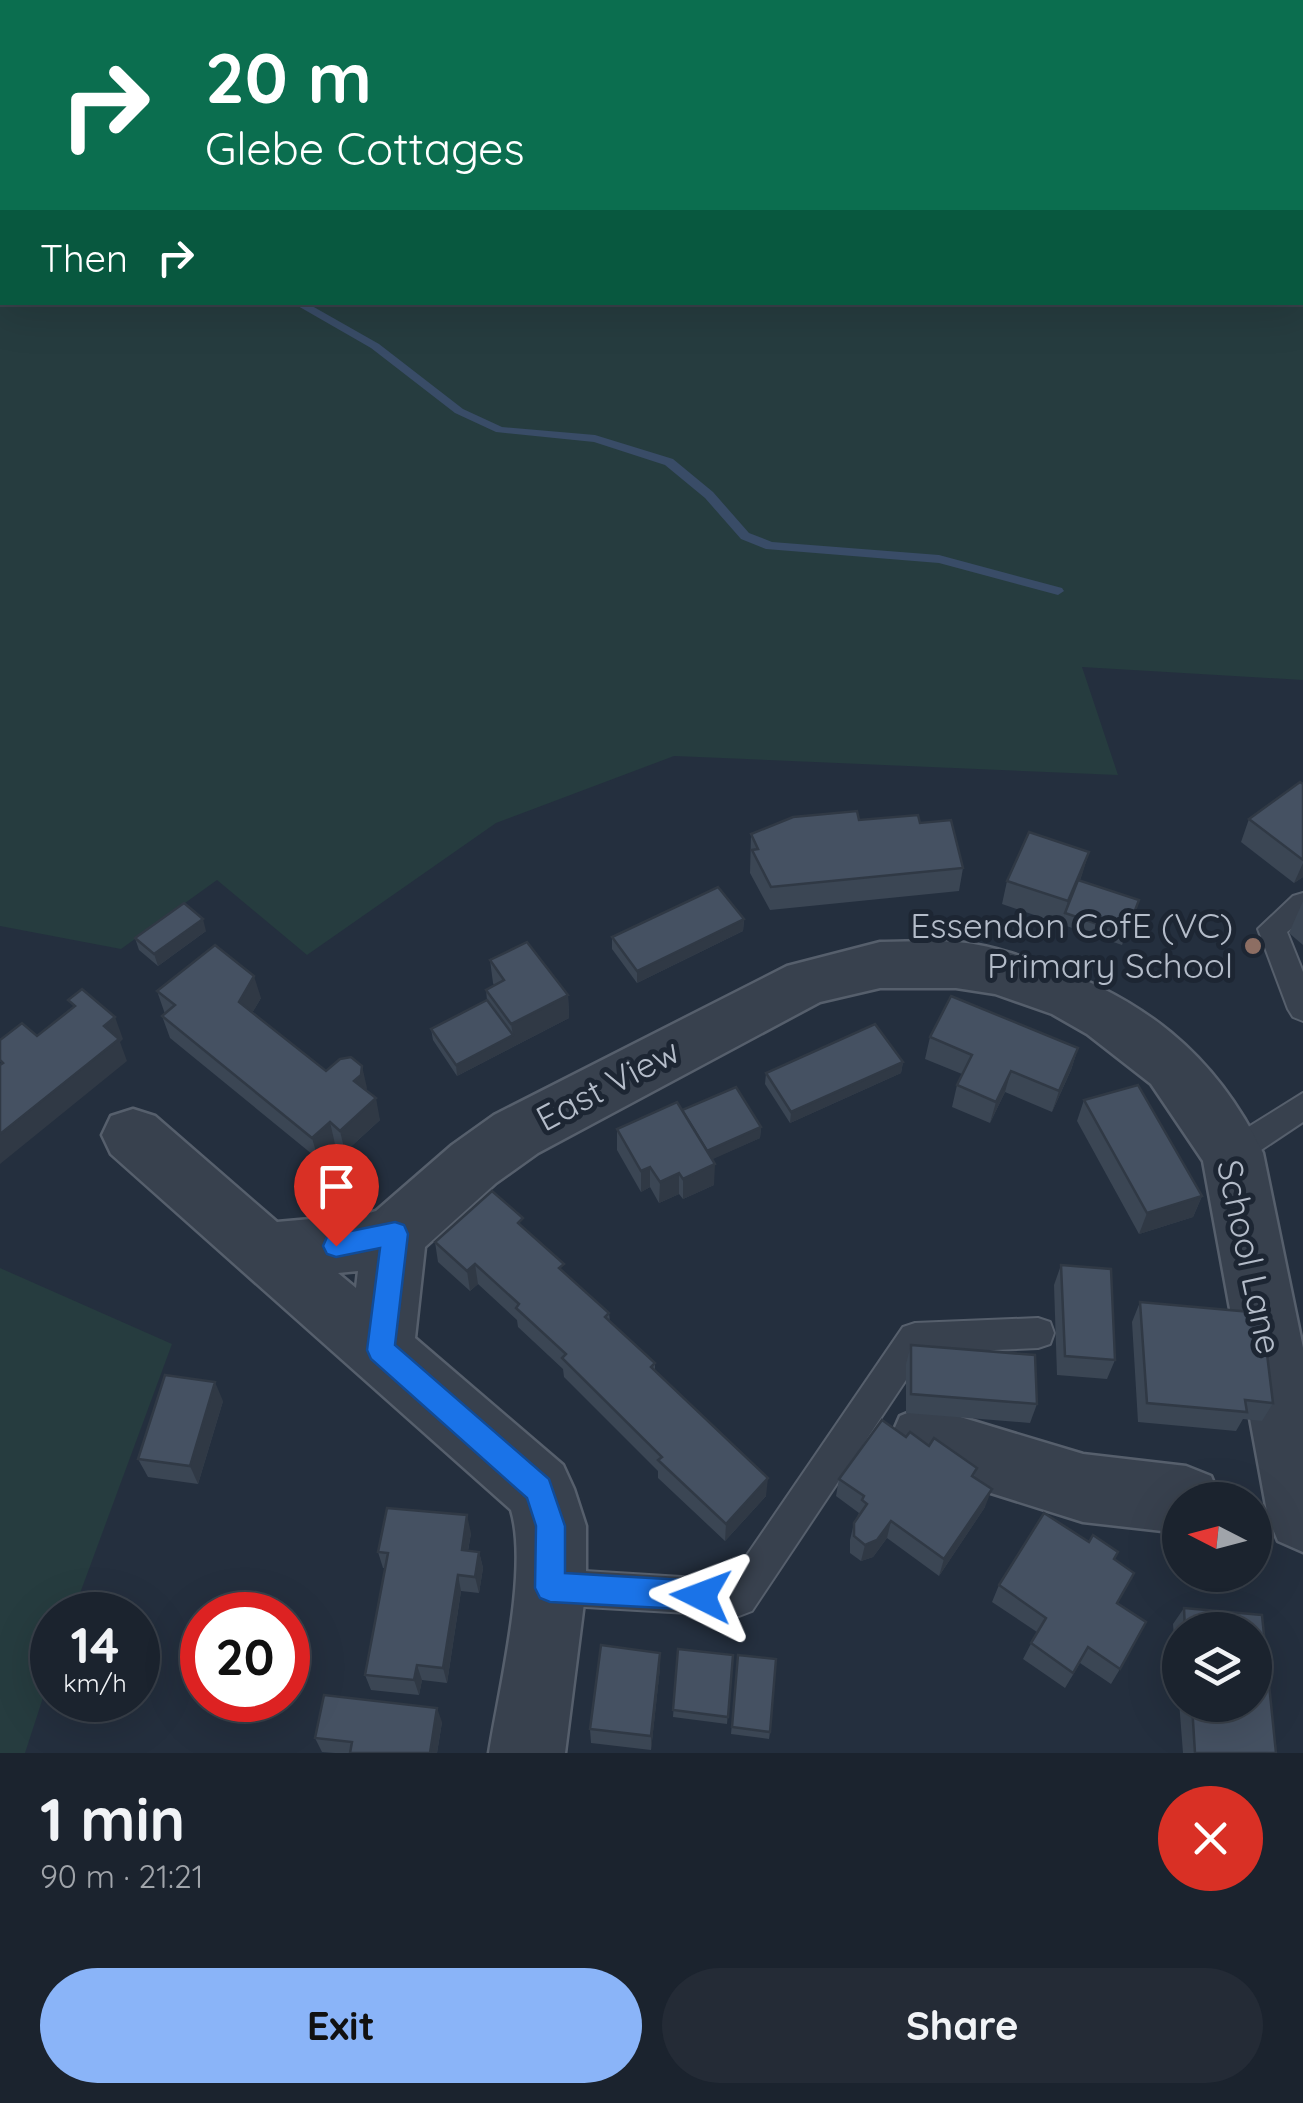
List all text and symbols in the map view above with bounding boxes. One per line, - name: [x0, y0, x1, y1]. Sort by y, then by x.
- text: 20 m: [205, 33, 372, 121]
- icon: right: [40, 40, 170, 170]
- text: Glebe Cottages: [205, 120, 525, 176]
- icon: right: [148, 230, 203, 285]
- text: Then: [40, 234, 128, 282]
- place label: Essendon CofE (VC) Primary School: [910, 903, 1233, 987]
- marker: Essendon CofE (VC) Primary School: [1242, 935, 1264, 957]
- street label: East View: [528, 1028, 687, 1140]
- pin: [294, 1144, 379, 1247]
- street label: School Lane: [1208, 1156, 1292, 1358]
- icon: arrive: [309, 1159, 364, 1214]
- north arrow: [1162, 1482, 1272, 1592]
- map controls: [1162, 1482, 1272, 1722]
- position arrow: [649, 1544, 753, 1648]
- speed limit sign: 20: [180, 1592, 310, 1722]
- button: layers: [1162, 1612, 1272, 1722]
- text: 14: [71, 1613, 119, 1676]
- text: km/h: [63, 1667, 127, 1698]
- text: 1 min: [40, 1781, 185, 1856]
- button: close: [1158, 1786, 1263, 1891]
- text: 90 m · 21:21: [40, 1856, 204, 1896]
- button: Exit: [40, 1968, 642, 2083]
- button: Share: [662, 1968, 1263, 2083]

